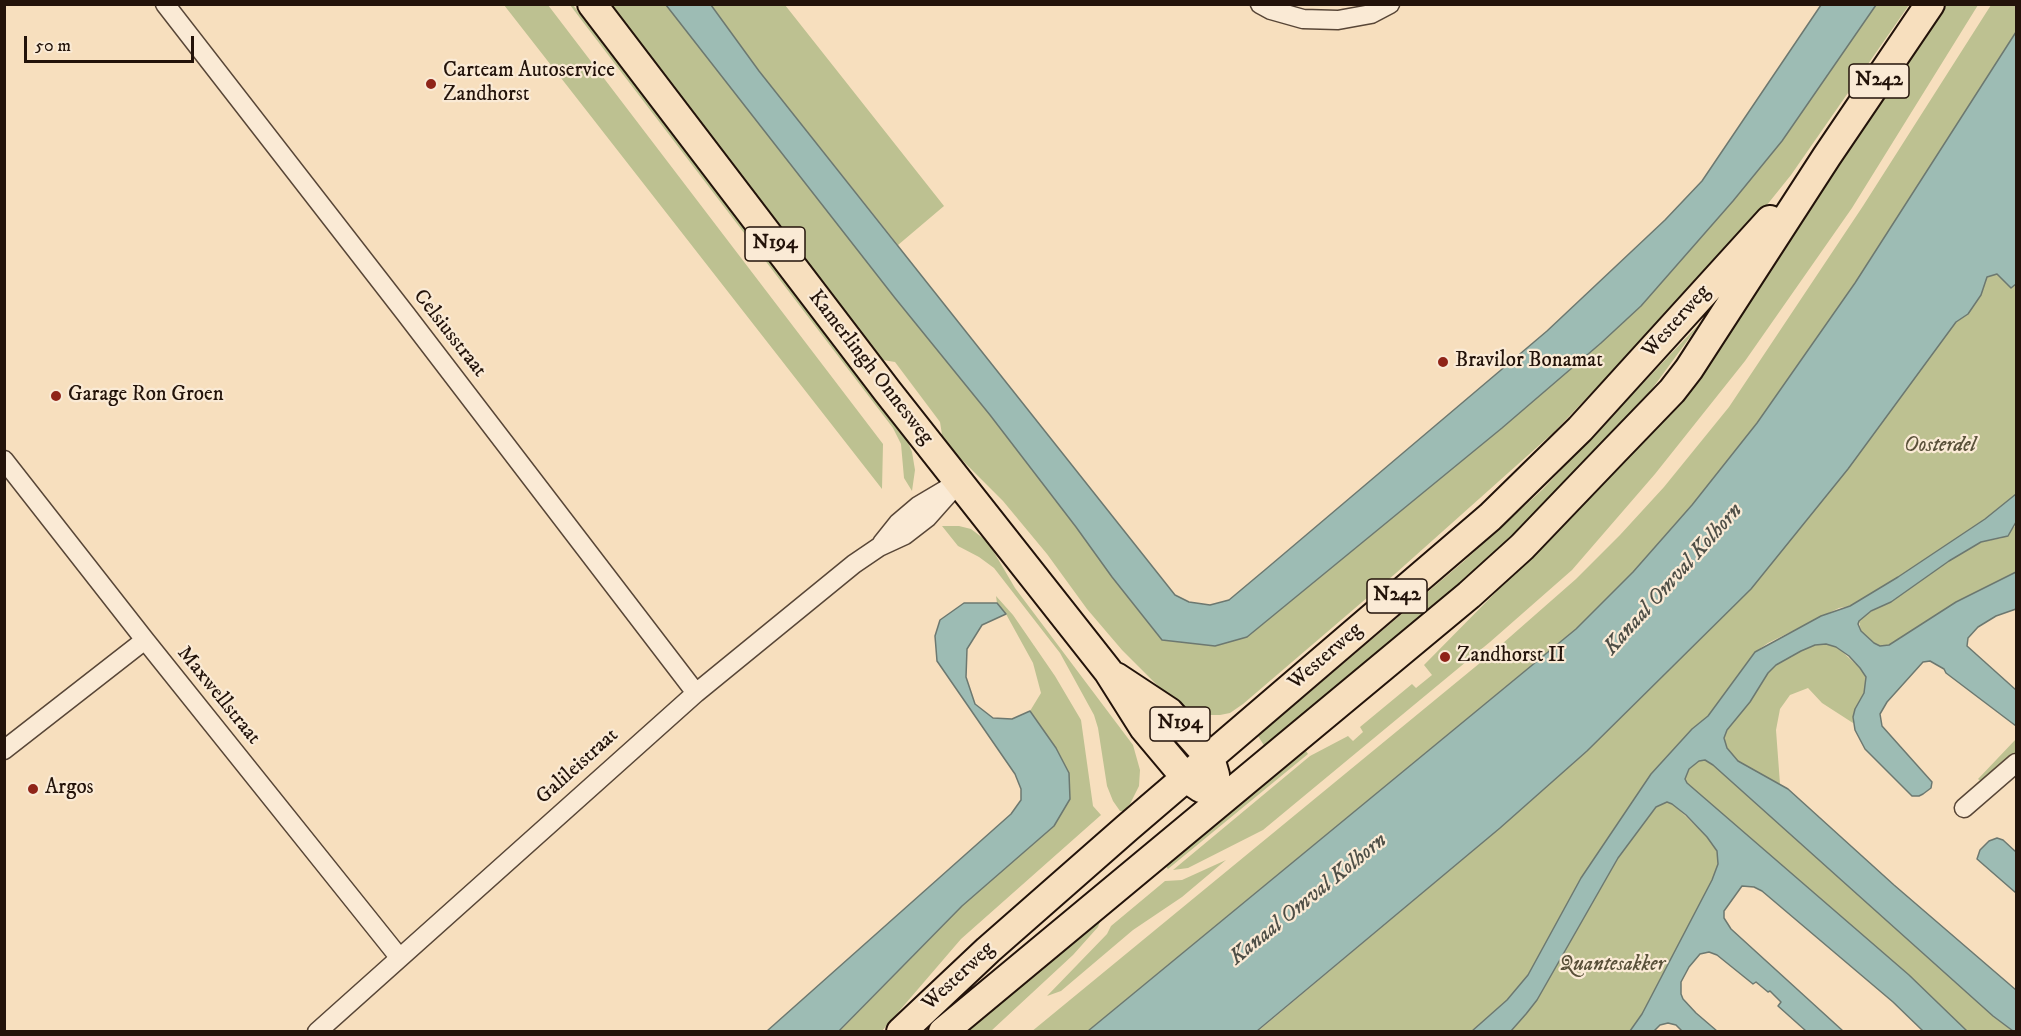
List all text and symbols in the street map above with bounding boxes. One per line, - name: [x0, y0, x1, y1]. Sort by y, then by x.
- scale bar: [27, 24, 196, 62]
- text: 50 m: [35, 35, 71, 57]
- place label: Carteam Autoservice Zandhorst: [443, 59, 615, 109]
- road number: N242: [1849, 64, 1909, 98]
- marker: Carteam Autoservice Zandhorst: [424, 77, 438, 91]
- road number: N194: [745, 227, 805, 261]
- street label: Westerweg: [1638, 280, 1716, 364]
- street label: Celsiusstraat: [407, 285, 491, 383]
- street label: Kamerlingh Onnesweg: [802, 286, 938, 450]
- place label: Bravilor Bonamat: [1455, 349, 1603, 375]
- marker: Bravilor Bonamat: [1436, 355, 1450, 369]
- place label: Garage Ron Groen: [68, 383, 224, 409]
- marker: Garage Ron Groen: [49, 389, 63, 403]
- park label: Oosterdel: [1904, 434, 1976, 460]
- water label: Kanaal Omval Kolhorn: [1599, 499, 1749, 661]
- road number: N242: [1367, 579, 1427, 613]
- street label: Westerweg: [1284, 618, 1368, 696]
- street label: Maxwellstraat: [171, 642, 265, 750]
- place label: Zandhorst II: [1457, 644, 1565, 670]
- marker: Zandhorst II: [1438, 650, 1452, 664]
- road number: N194: [1150, 707, 1210, 741]
- street label: Galileistraat: [532, 724, 624, 810]
- place label: Argos: [45, 776, 94, 802]
- marker: Argos: [26, 782, 40, 796]
- water label: Kanaal Omval Kolhorn: [1225, 828, 1393, 972]
- street label: Westerweg: [918, 937, 1000, 1017]
- park label: Quantesakker: [1559, 953, 1665, 979]

